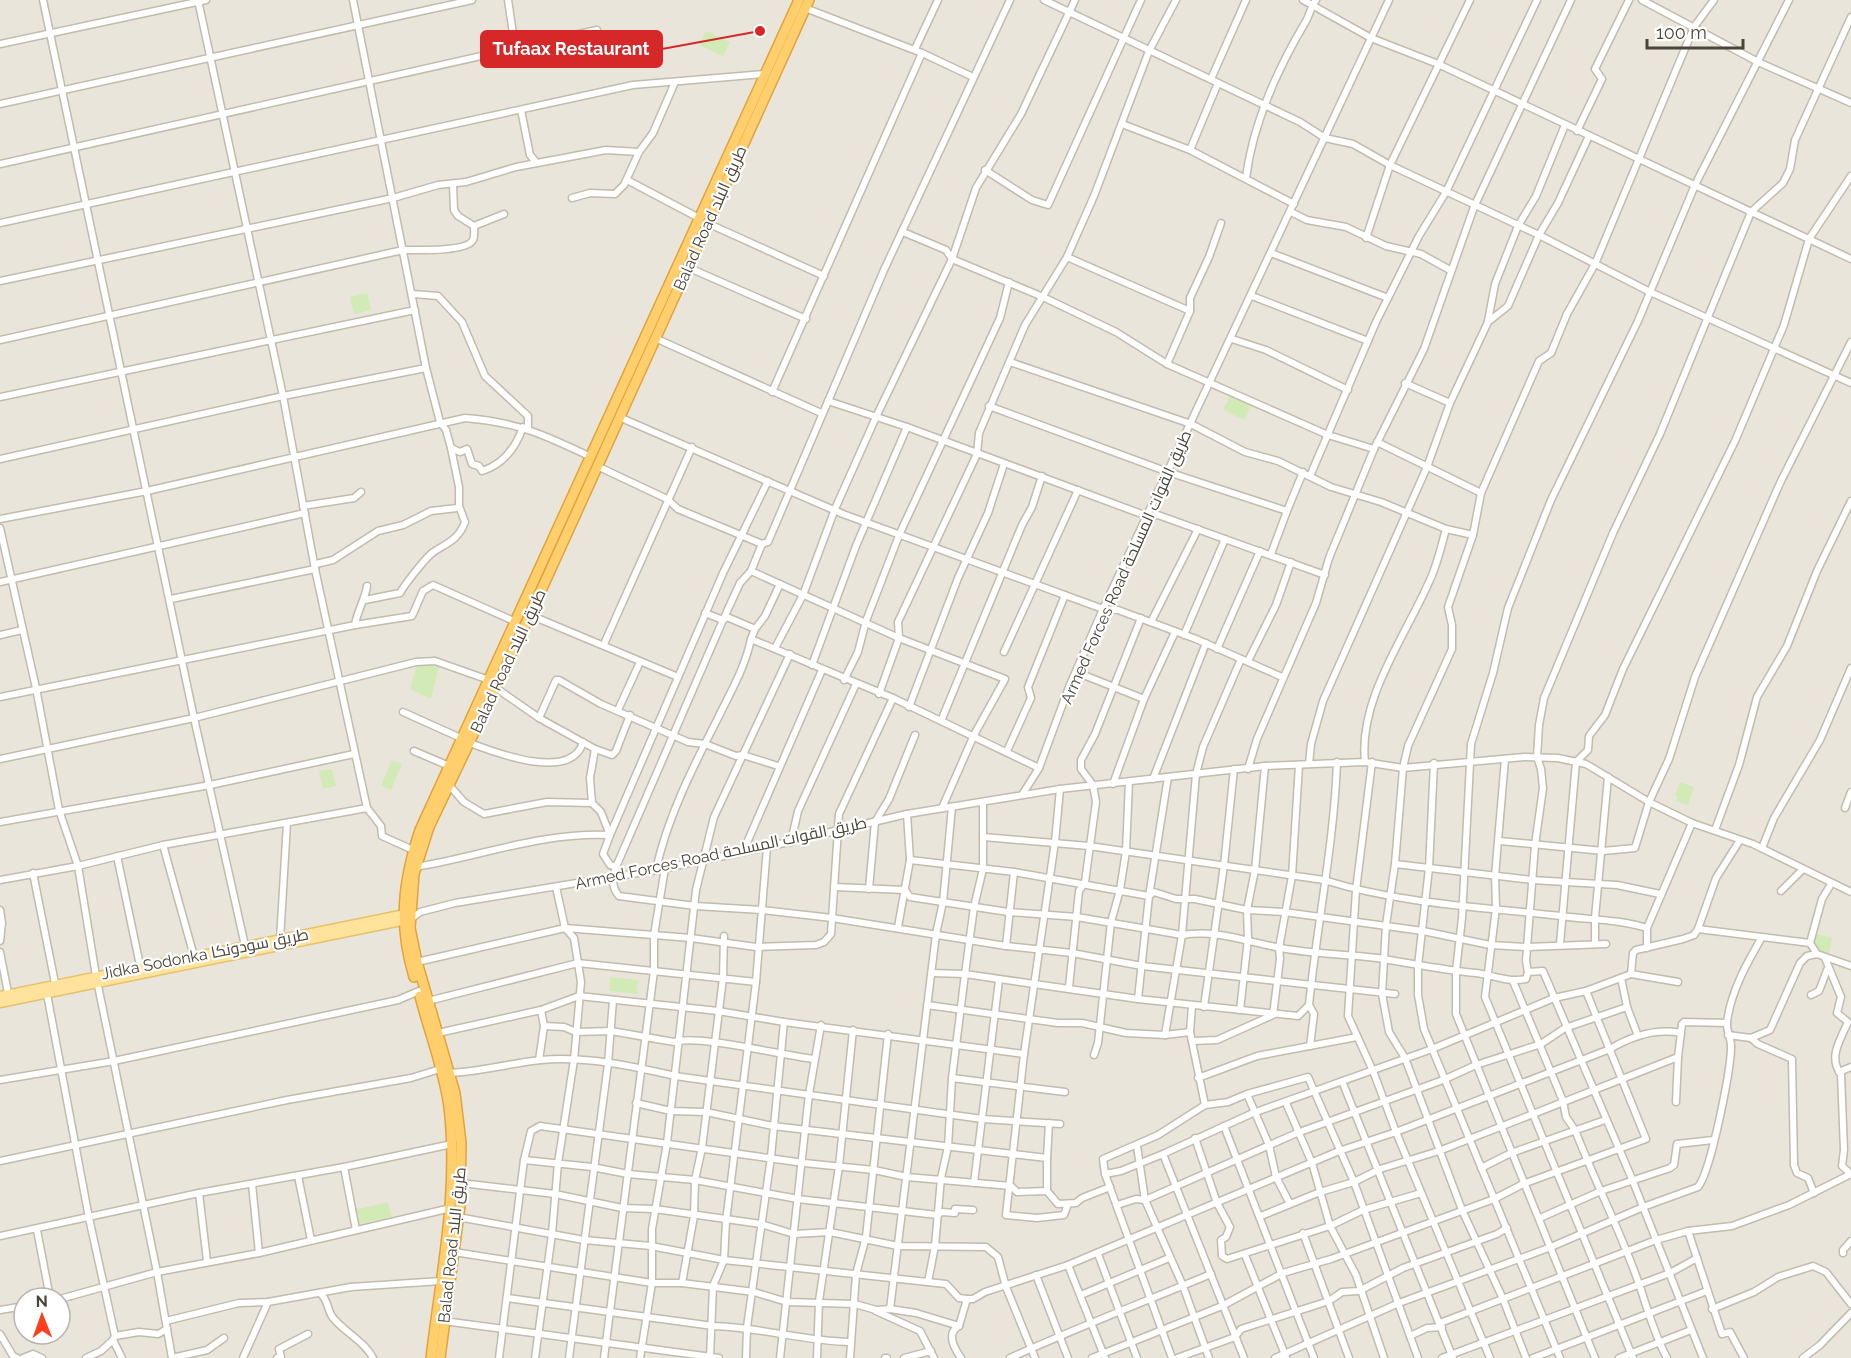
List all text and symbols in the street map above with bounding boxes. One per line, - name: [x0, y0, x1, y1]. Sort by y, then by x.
- scale bar: [1647, 12, 1743, 50]
- text: 100 m: [1656, 22, 1707, 43]
- callout: Tufaax Restaurant: [481, 31, 662, 67]
- text: Tufaax Restaurant: [493, 38, 650, 59]
- street label: Balad Road طريق البلد: [669, 143, 751, 294]
- street label: Armed Forces Road طريق القوات المسلحة: [1057, 427, 1196, 707]
- street label: Balad Road طريق البلد: [466, 586, 551, 736]
- street label: Armed Forces Road طريق القوات المسلحة: [573, 813, 869, 894]
- street label: Jidka Sodonka طريق سودونكا: [100, 925, 310, 984]
- street label: Balad Road طريق البلد: [434, 1166, 471, 1324]
- north arrow: [12, 1286, 72, 1346]
- text: N: [35, 1292, 48, 1311]

